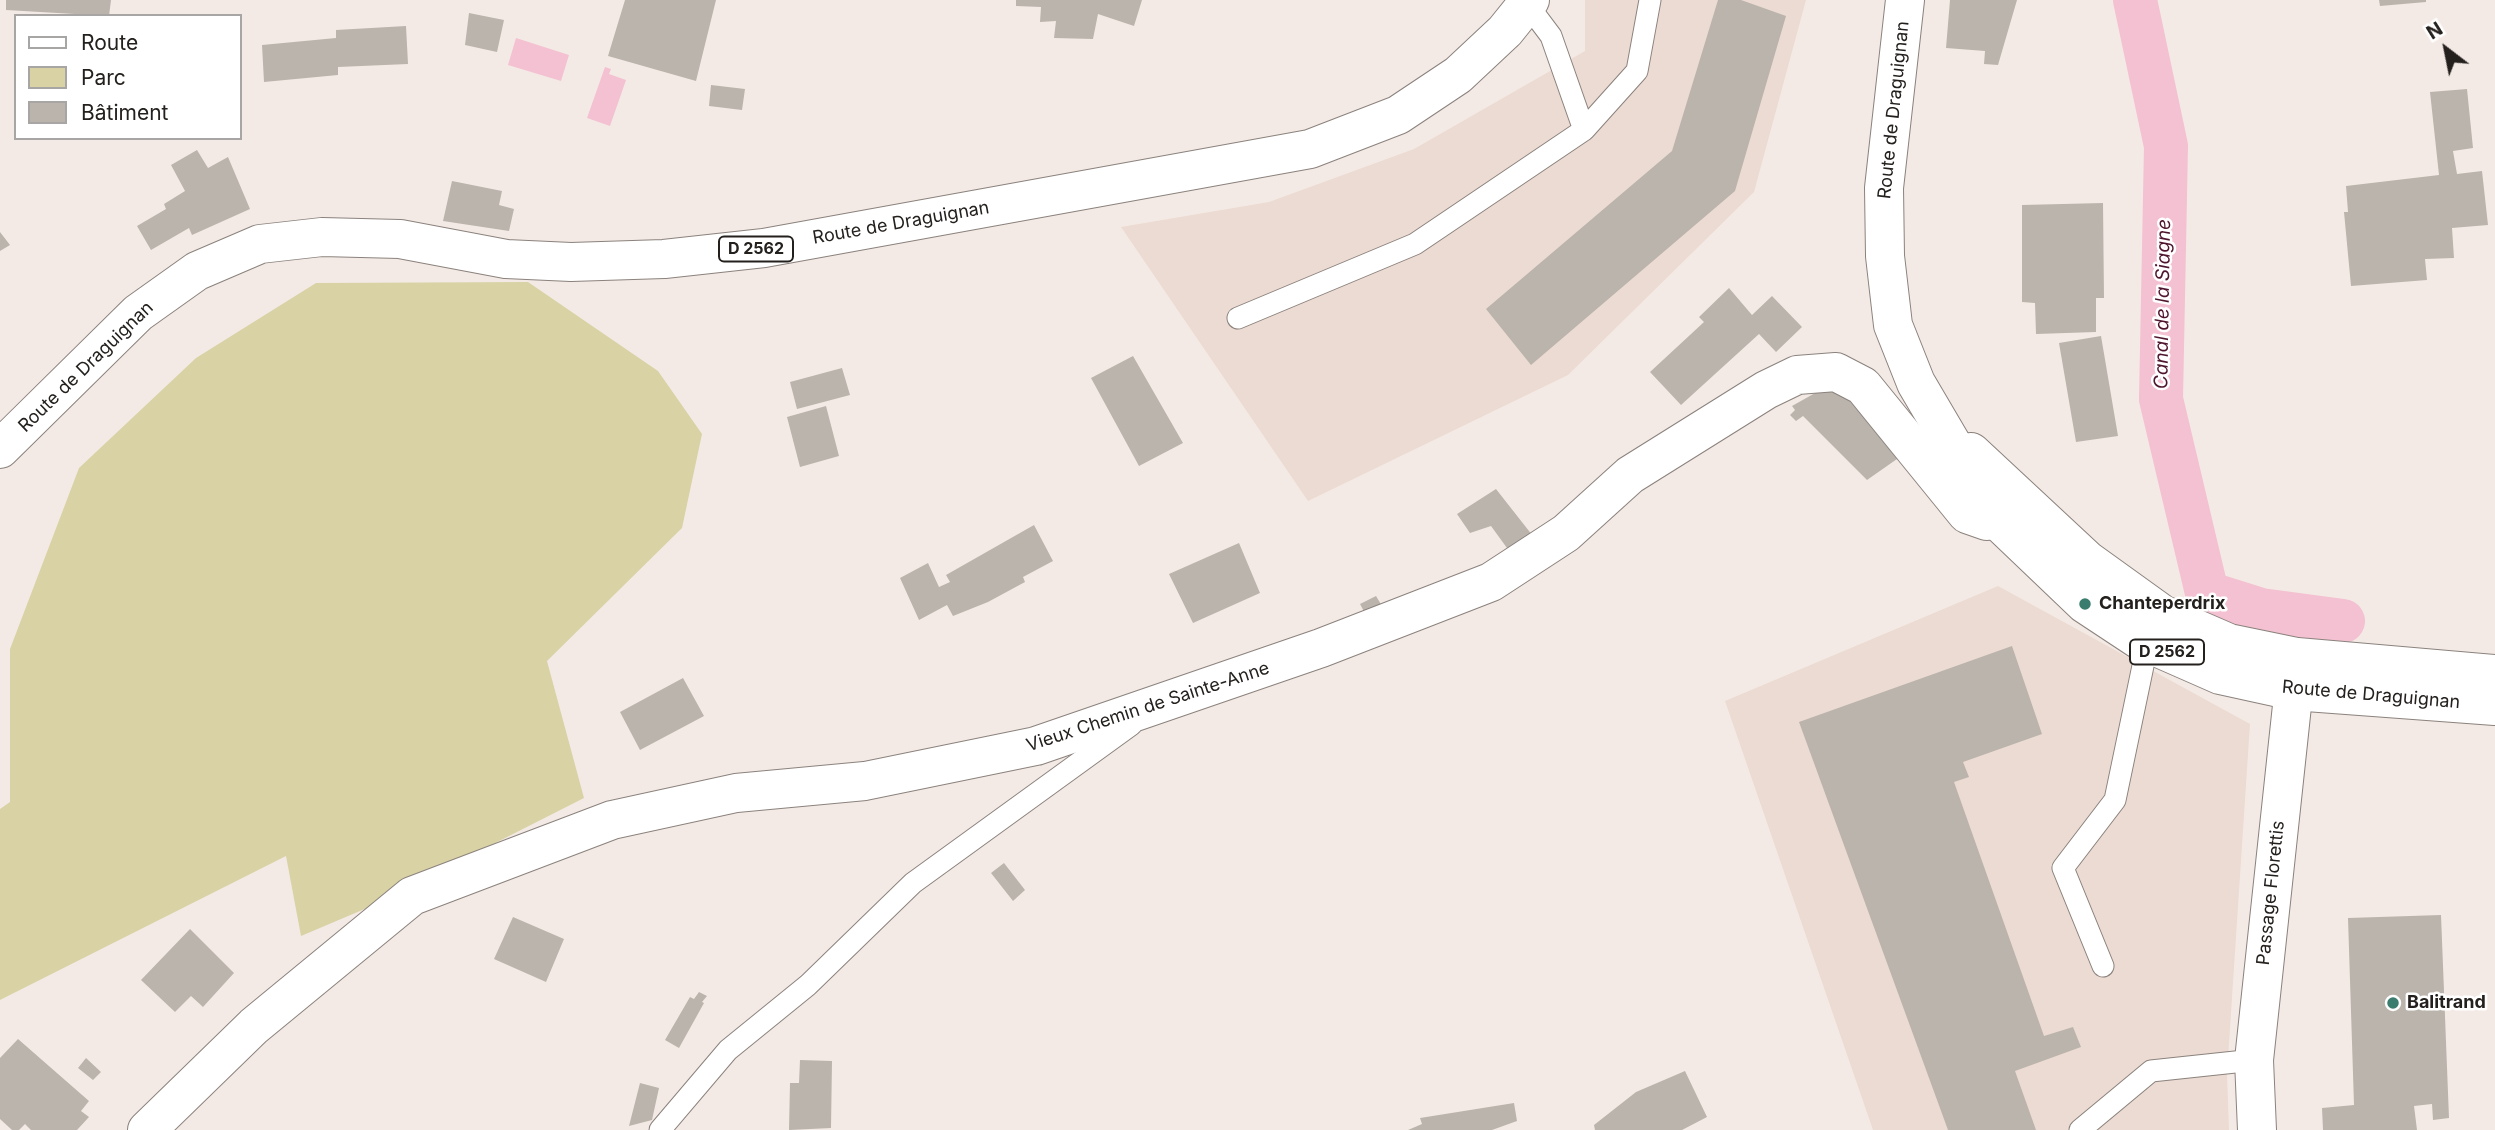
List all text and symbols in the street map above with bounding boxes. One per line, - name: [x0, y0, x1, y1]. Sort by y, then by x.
- legend: [14, 14, 242, 140]
- north arrow: [2411, 14, 2481, 84]
- text: N: [2422, 17, 2447, 44]
- street label: Route de Draguignan: [1874, 20, 1914, 200]
- text: Route: [81, 30, 138, 55]
- text: Parc: [81, 65, 126, 90]
- text: Bâtiment: [81, 100, 168, 125]
- street label: Route de Draguignan: [811, 197, 991, 249]
- water label: Canal de la Siagne: [2150, 219, 2176, 389]
- road number: D 2562: [719, 236, 793, 262]
- street label: Route de Draguignan: [14, 297, 158, 437]
- place label: Chanteperdrix: [2099, 593, 2225, 615]
- marker: Chanteperdrix: [2077, 596, 2093, 612]
- road number: D 2562: [2130, 639, 2204, 664]
- street label: Vieux Chemin de Sainte-Anne: [1024, 657, 1272, 757]
- street label: Route de Draguignan: [2281, 676, 2461, 714]
- street label: Passage Florettis: [2253, 820, 2289, 966]
- place label: Balitrand: [2407, 992, 2486, 1014]
- marker: Balitrand: [2385, 995, 2401, 1011]

